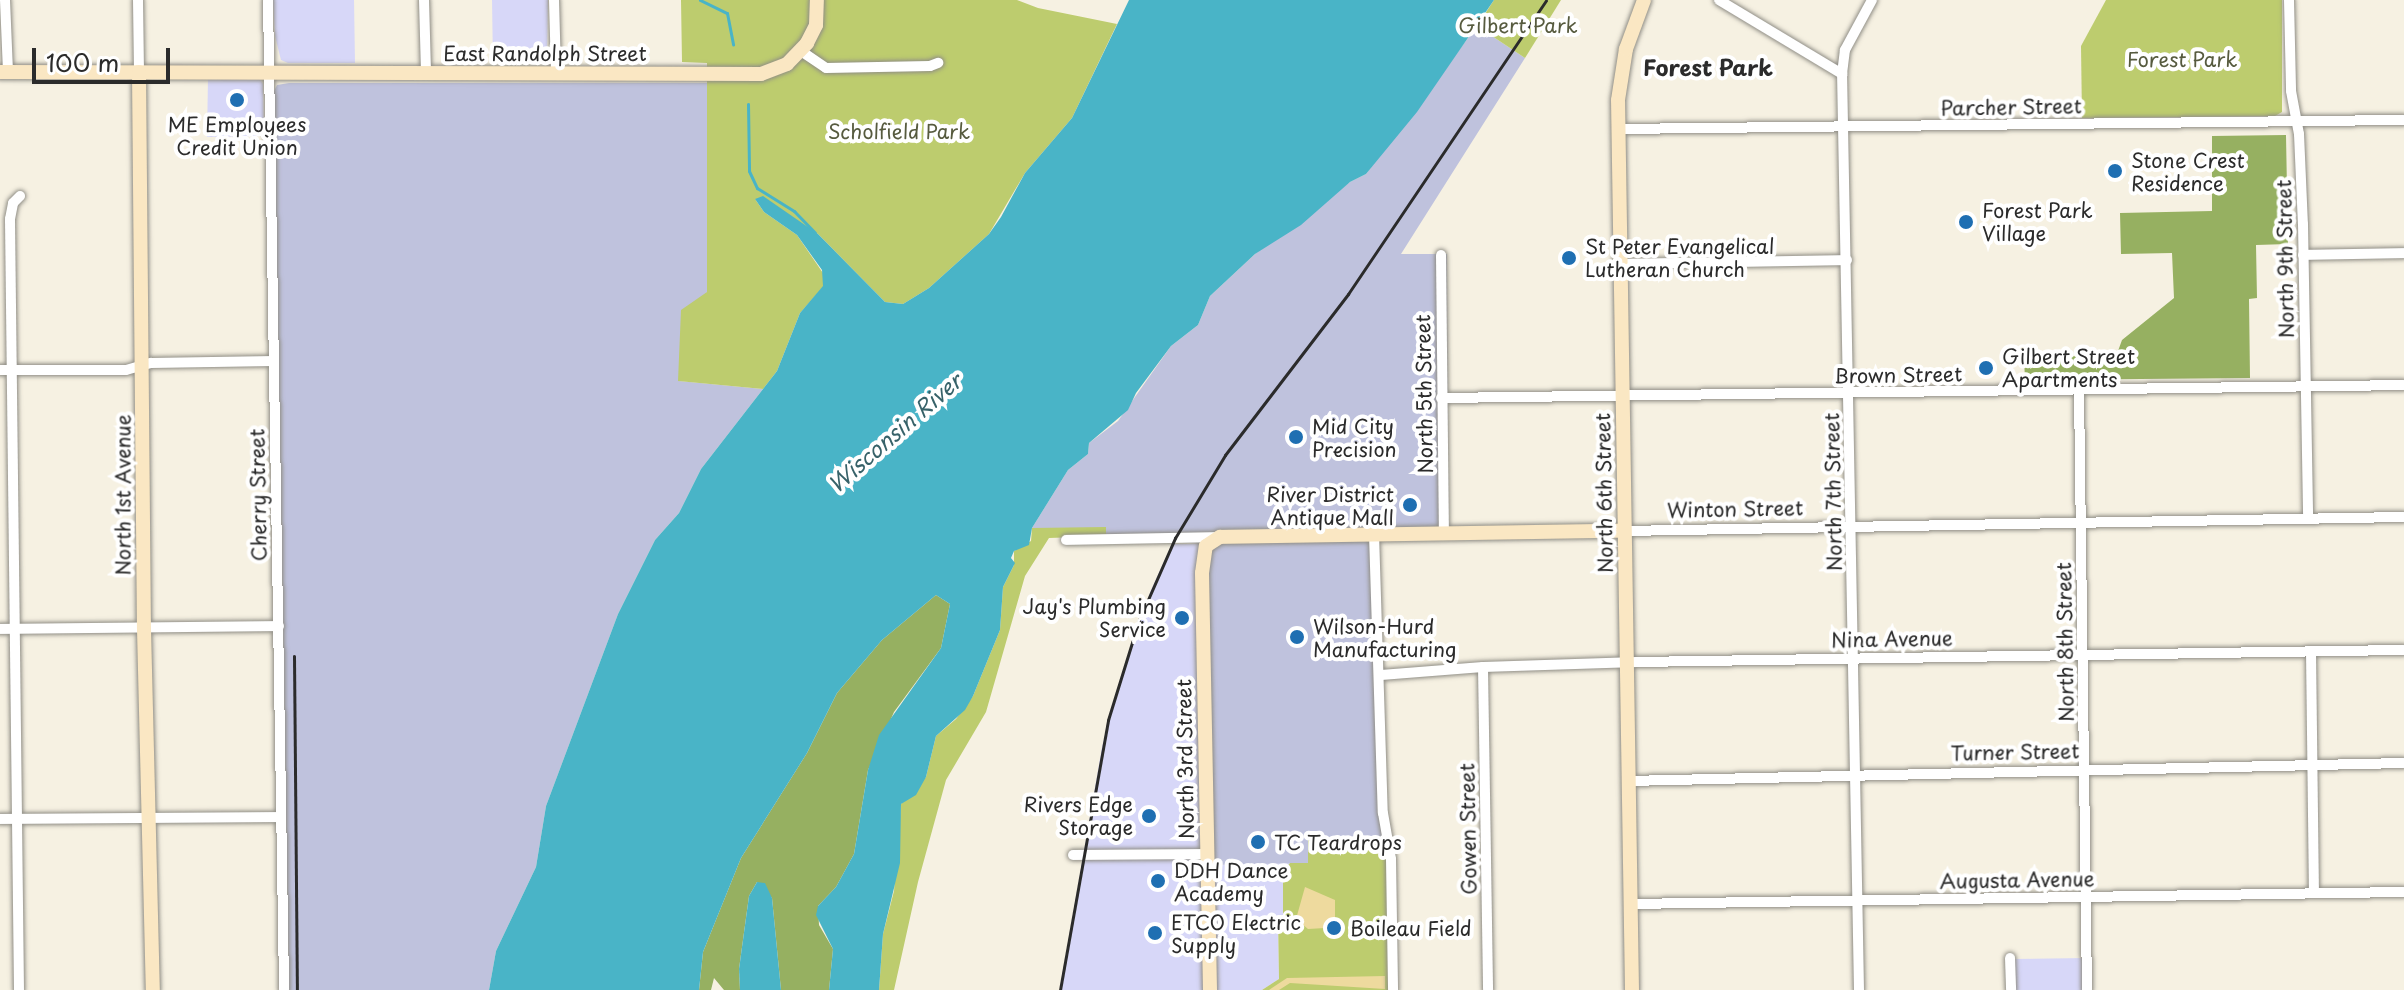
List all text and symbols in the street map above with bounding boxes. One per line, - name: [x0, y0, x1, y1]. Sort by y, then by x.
- park label: Gilbert Park: [1458, 13, 1578, 37]
- scale bar: [36, 32, 174, 82]
- street label: East Randolph Street: [443, 41, 647, 65]
- text: 100 m: [46, 44, 119, 80]
- park label: Forest Park: [2127, 47, 2237, 71]
- district label: Forest Park: [1643, 54, 1773, 80]
- marker: ME Employees Credit Union: [228, 91, 246, 109]
- street label: Parcher Street: [1940, 94, 2082, 120]
- place label: ME Employees Credit Union: [167, 112, 307, 159]
- park label: Scholfield Park: [828, 119, 970, 143]
- place label: Stone Crest Residence: [2131, 148, 2244, 195]
- marker: Stone Crest Residence: [2106, 162, 2124, 180]
- street label: North 9th Street: [2272, 179, 2298, 339]
- place label: Forest Park Village: [1982, 198, 2093, 245]
- marker: Forest Park Village: [1957, 213, 1975, 231]
- place label: St Peter Evangelical Lutheran Church: [1585, 234, 1776, 281]
- marker: St Peter Evangelical Lutheran Church: [1560, 249, 1578, 267]
- street label: North 5th Street: [1411, 313, 1437, 475]
- place label: Gilbert Street Apartments: [2002, 344, 2136, 391]
- marker: Gilbert Street Apartments: [1977, 359, 1995, 377]
- street label: Brown Street: [1834, 362, 1962, 388]
- water label: Wisconsin River: [822, 367, 966, 497]
- street label: North 6th Street: [1591, 411, 1617, 575]
- street label: North 7th Street: [1820, 412, 1846, 572]
- street label: North 1st Avenue: [111, 413, 135, 577]
- place label: Mid City Precision: [1312, 414, 1397, 461]
- street label: Cherry Street: [245, 428, 271, 562]
- marker: Mid City Precision: [1287, 428, 1305, 446]
- place label: River District Antique Mall: [1267, 482, 1394, 529]
- marker: River District Antique Mall: [1401, 496, 1419, 514]
- street label: Winton Street: [1667, 496, 1803, 522]
- street label: North 8th Street: [2052, 561, 2078, 723]
- place label: Jay's Plumbing Service: [1022, 594, 1166, 641]
- marker: Jay's Plumbing Service: [1173, 609, 1191, 627]
- place label: Wilson-Hurd Manufacturing: [1313, 614, 1457, 661]
- street label: Nina Avenue: [1831, 626, 1953, 652]
- marker: Wilson-Hurd Manufacturing: [1288, 628, 1306, 646]
- street label: North 3rd Street: [1172, 678, 1198, 840]
- street label: Turner Street: [1950, 739, 2080, 765]
- street label: Gowen Street: [1455, 763, 1481, 895]
- place label: Rivers Edge Storage: [1023, 792, 1133, 839]
- marker: Rivers Edge Storage: [1140, 807, 1158, 825]
- place label: TC Teardrops: [1274, 830, 1403, 854]
- marker: TC Teardrops: [1249, 833, 1267, 851]
- place label: DDH Dance Academy: [1174, 858, 1290, 905]
- street label: Augusta Avenue: [1939, 867, 2095, 893]
- marker: DDH Dance Academy: [1149, 872, 1167, 890]
- place label: ETCO Electric Supply: [1171, 910, 1303, 957]
- place label: Boileau Field: [1350, 916, 1472, 940]
- marker: Boileau Field: [1325, 919, 1343, 937]
- marker: ETCO Electric Supply: [1146, 924, 1164, 942]

